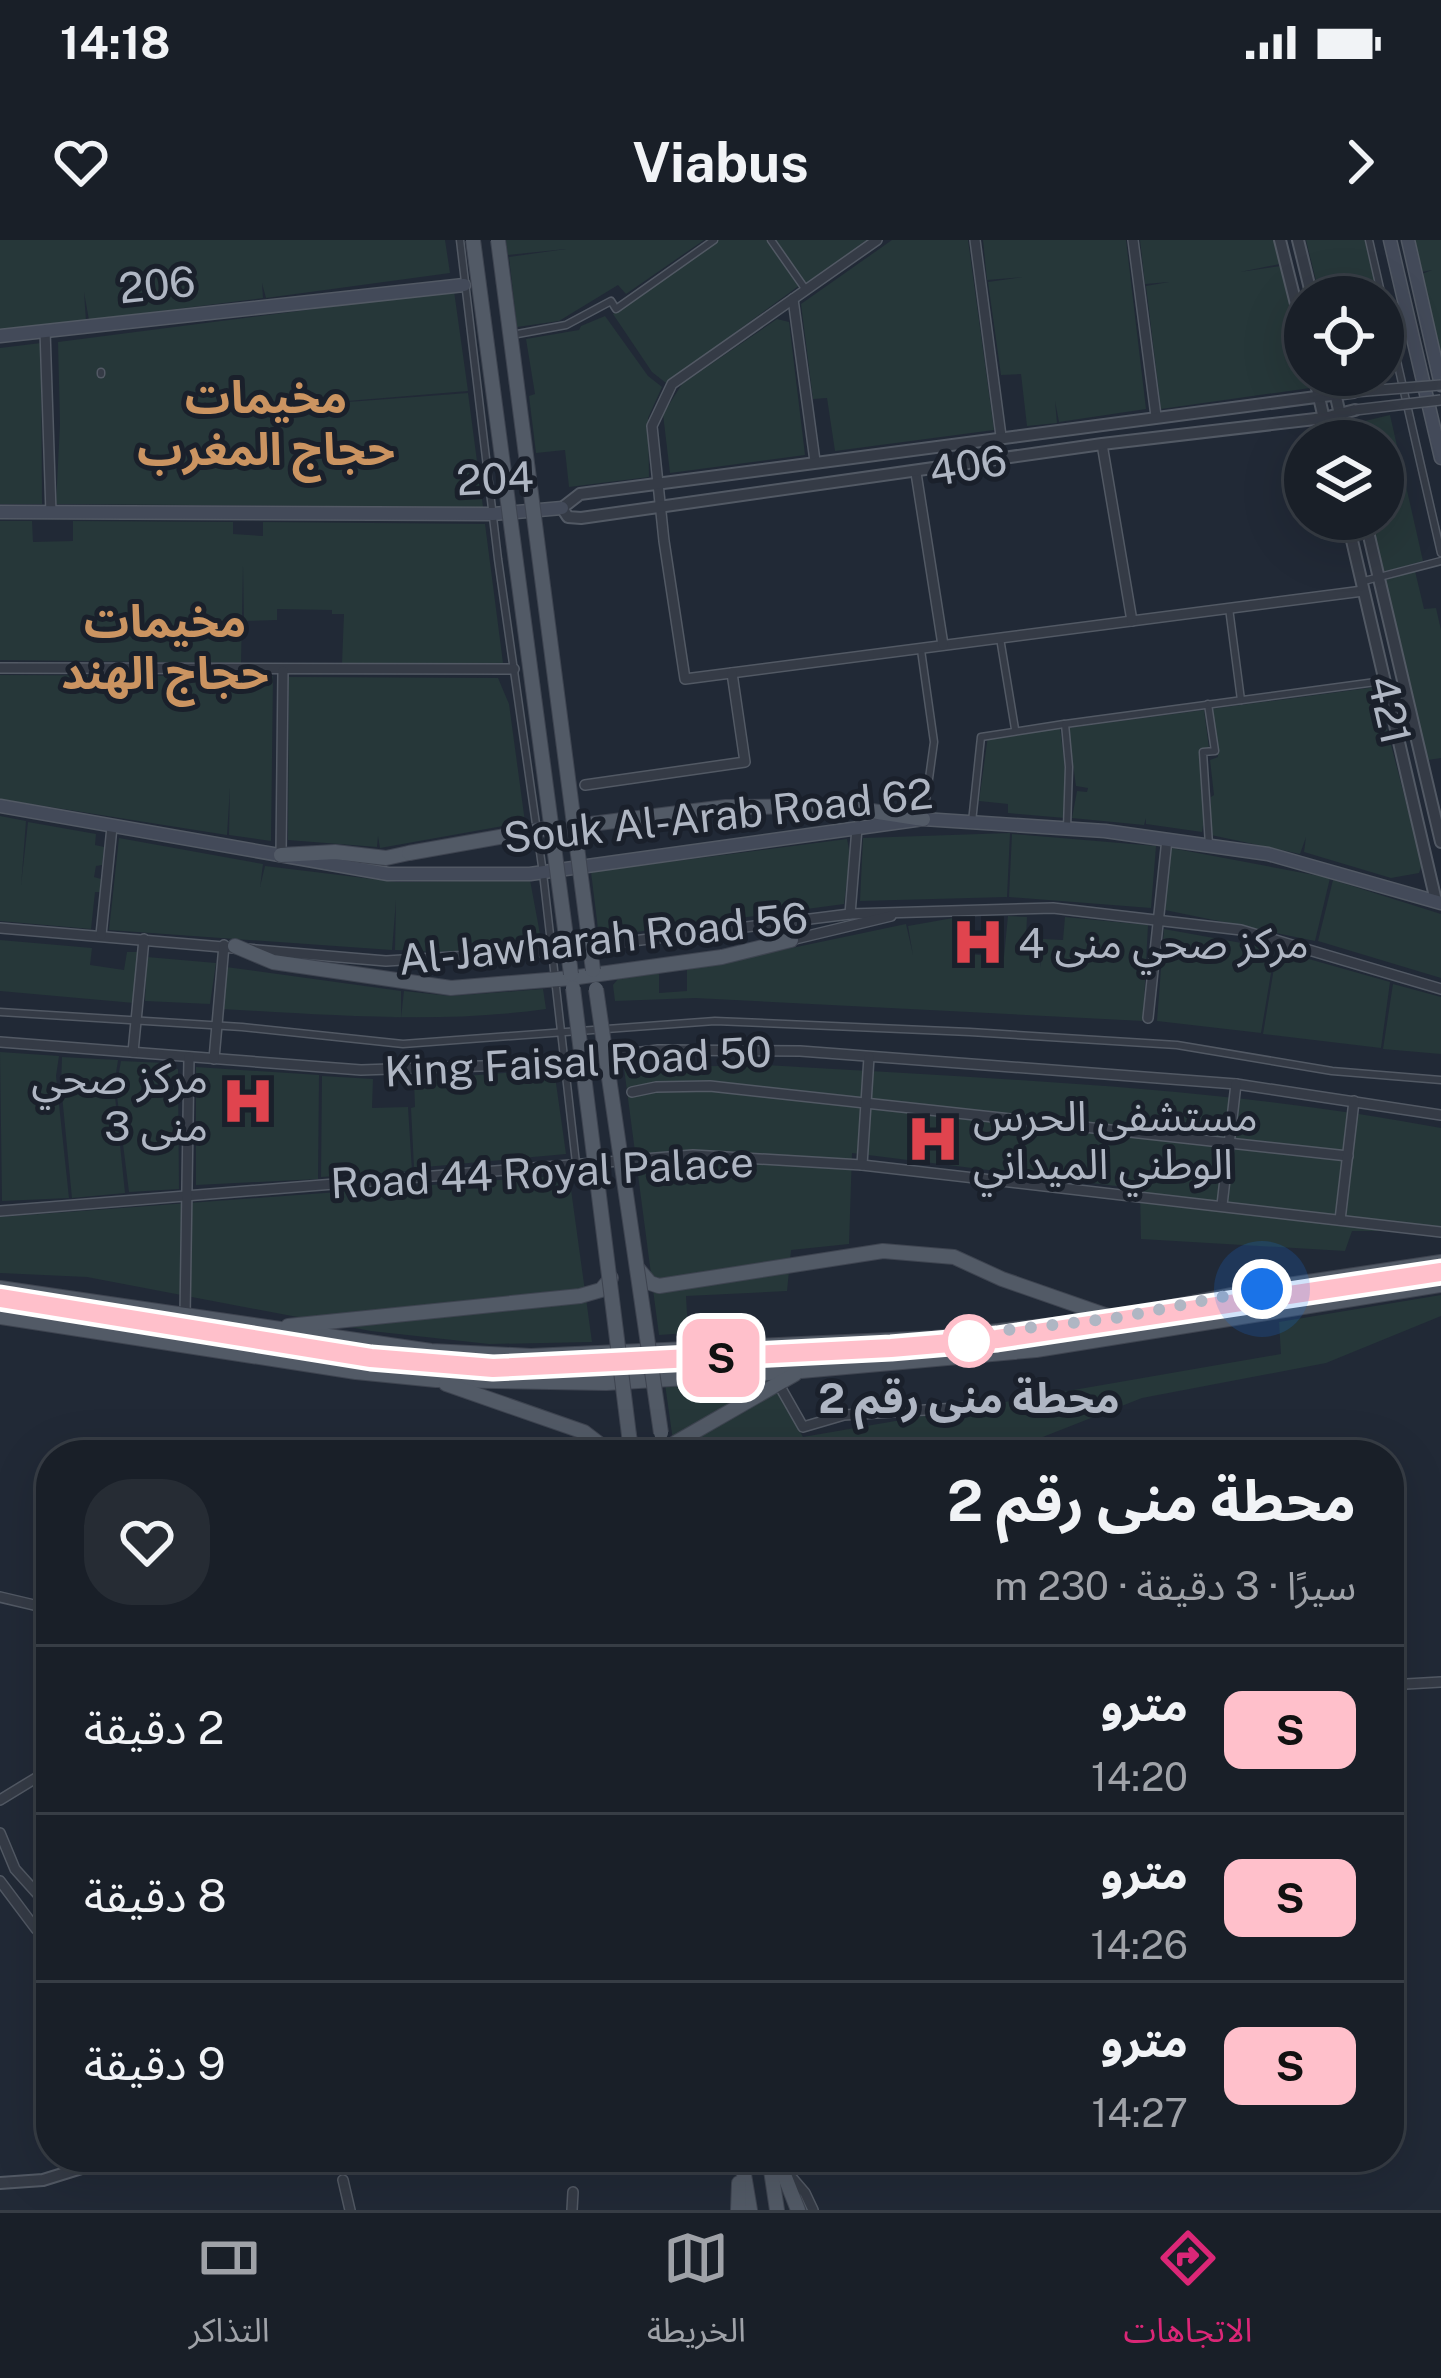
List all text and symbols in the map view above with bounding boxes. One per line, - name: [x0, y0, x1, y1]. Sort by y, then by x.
- text: 14:18: [60, 16, 170, 69]
- icon: heart: [48, 129, 114, 195]
- icon: forward: [1327, 129, 1393, 195]
- text: Viabus: [632, 131, 809, 194]
- street label: 206: [116, 256, 198, 312]
- map controls: [1284, 276, 1404, 540]
- button: locate: [1284, 276, 1404, 396]
- district label: مخيمات حجاج المغرب: [137, 370, 395, 483]
- button: layers: [1284, 420, 1404, 540]
- street label: 406: [926, 435, 1010, 495]
- street label: 204: [455, 452, 535, 504]
- district label: مخيمات حجاج الهند: [61, 594, 269, 707]
- street label: 421: [1358, 671, 1422, 749]
- street label: Souk Al-Arab Road 62: [501, 768, 935, 862]
- street label: Al-Jawharah Road 56: [396, 892, 810, 984]
- hospital icon: مركز صحي منى 4: [949, 913, 1007, 971]
- place label: مركز صحي منى 4: [1018, 918, 1309, 975]
- street label: King Faisal Road 50: [383, 1026, 773, 1096]
- place label: مركز صحي منى 3: [31, 1053, 208, 1151]
- hospital icon: مركز صحي منى 3: [219, 1072, 277, 1130]
- place label: مستشفى الحرس الوطني الميداني: [973, 1091, 1258, 1196]
- hospital icon: مستشفى الحرس الوطني الميداني: [904, 1110, 962, 1168]
- street label: Road 44 Royal Palace: [329, 1136, 755, 1208]
- your location: [1232, 1259, 1292, 1319]
- marker: محطة منى رقم 2: [944, 1316, 994, 1366]
- line badge: S: [682, 1319, 760, 1397]
- text: S: [706, 1333, 736, 1382]
- place label: محطة منى رقم 2: [818, 1373, 1120, 1430]
- text: محطة منى رقم 2: [947, 1467, 1356, 1534]
- button: heart: [84, 1479, 210, 1605]
- text: سيرًا · 3 دقيقة · 230 m: [994, 1563, 1356, 1609]
- text: مترو: [1101, 1678, 1188, 1731]
- text: 2 دقيقة: [84, 1701, 224, 1754]
- text: S: [1275, 1705, 1305, 1754]
- text: 14:20: [1091, 1754, 1188, 1800]
- text: مترو: [1101, 1846, 1188, 1899]
- text: 8 دقيقة: [84, 1869, 227, 1922]
- text: S: [1275, 1873, 1305, 1922]
- text: 14:26: [1091, 1922, 1188, 1968]
- text: مترو: [1101, 2014, 1188, 2067]
- text: 9 دقيقة: [84, 2037, 226, 2090]
- text: S: [1275, 2041, 1305, 2090]
- text: 14:27: [1091, 2090, 1188, 2136]
- tab: التذاكر: [189, 2225, 270, 2366]
- tab: الخريطة: [647, 2225, 746, 2366]
- tab: الاتجاهات: [1123, 2225, 1252, 2366]

